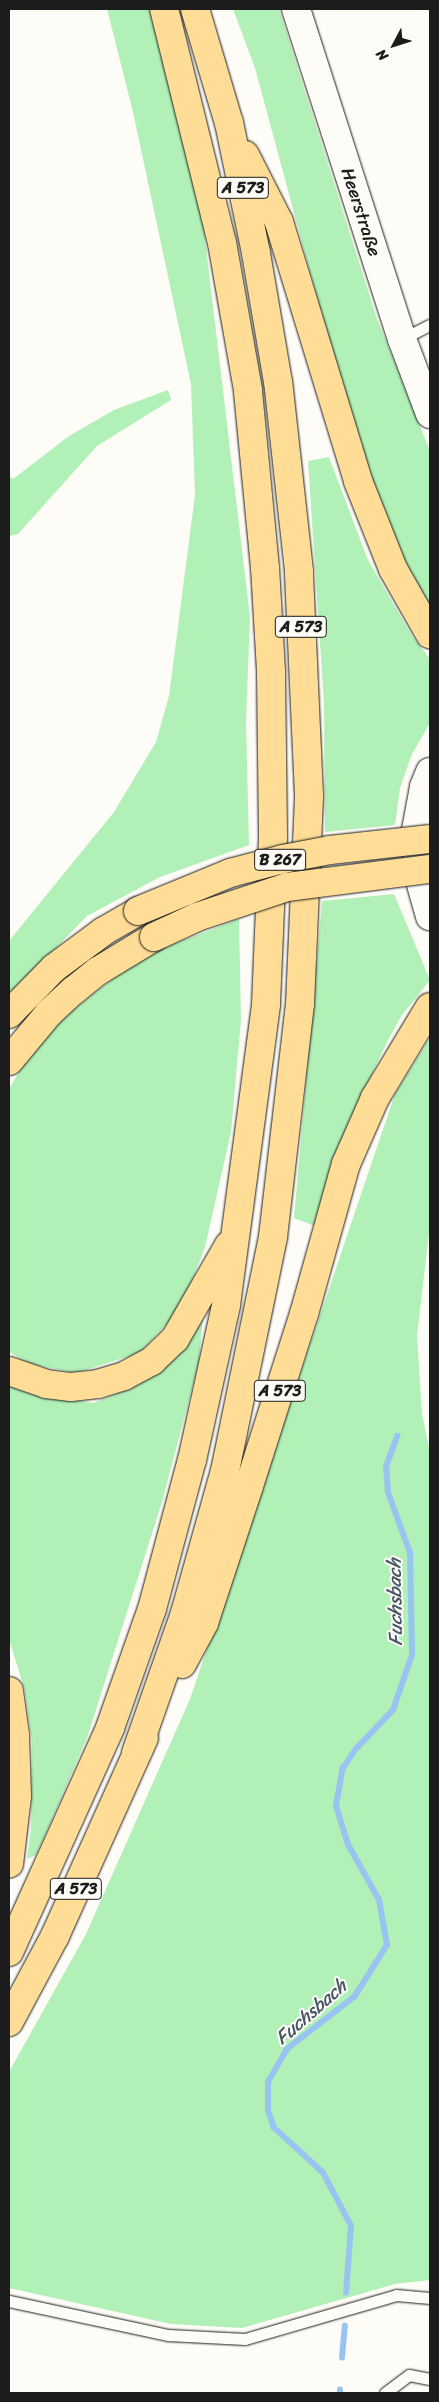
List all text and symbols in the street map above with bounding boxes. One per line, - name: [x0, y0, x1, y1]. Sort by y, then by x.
- north arrow: [369, 20, 419, 70]
- text: N: [369, 43, 395, 67]
- street label: Heerstraße: [336, 165, 386, 259]
- road number: A 573: [217, 174, 269, 202]
- road number: A 573: [275, 614, 327, 640]
- road number: B 267: [254, 846, 306, 874]
- road number: A 573: [254, 1378, 306, 1404]
- water label: Fuchsbach: [383, 1558, 407, 1646]
- road number: A 573: [50, 1876, 102, 1902]
- water label: Fuchsbach: [271, 1975, 351, 2049]

